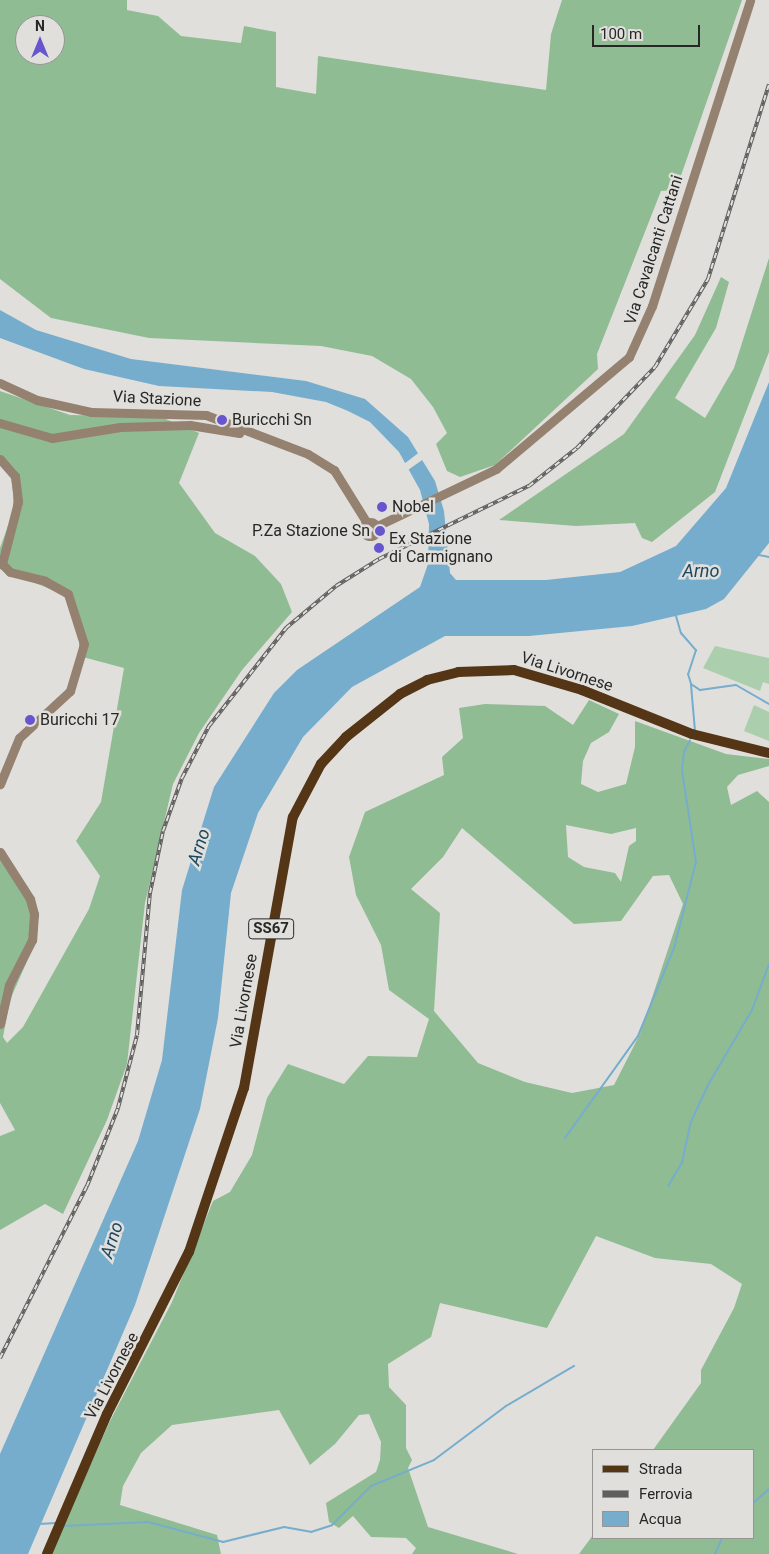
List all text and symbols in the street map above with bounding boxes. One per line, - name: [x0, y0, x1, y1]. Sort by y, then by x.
- north arrow: [15, 15, 65, 65]
- scale bar: [594, 15, 702, 47]
- text: N: [35, 18, 45, 34]
- text: 100 m: [600, 25, 642, 43]
- street label: Via Cavalcanti Cattani: [621, 173, 687, 327]
- street label: Via Stazione: [112, 387, 202, 411]
- place label: Buricchi Sn: [232, 410, 312, 430]
- marker: Buricchi Sn: [216, 414, 228, 426]
- place label: Nobel: [392, 497, 434, 517]
- marker: Nobel: [376, 501, 388, 513]
- place label: P.Za Stazione Sn: [252, 521, 370, 541]
- marker: P.Za Stazione Sn: [374, 525, 386, 537]
- place label: Ex Stazione di Carmignano: [389, 529, 493, 567]
- marker: Ex Stazione di Carmignano: [373, 542, 385, 554]
- water label: Arno: [683, 560, 719, 582]
- street label: Via Livornese: [519, 648, 615, 696]
- place label: Buricchi 17: [40, 710, 120, 730]
- marker: Buricchi 17: [24, 714, 36, 726]
- water label: Arno: [183, 826, 215, 868]
- road number: SS67: [247, 916, 295, 942]
- street label: Via Livornese: [226, 952, 262, 1050]
- water label: Arno: [96, 1219, 128, 1261]
- street label: Via Livornese: [81, 1329, 143, 1423]
- legend: [592, 1449, 754, 1539]
- text: Strada: [639, 1460, 682, 1478]
- text: Ferrovia: [639, 1485, 693, 1503]
- text: Acqua: [639, 1510, 682, 1528]

